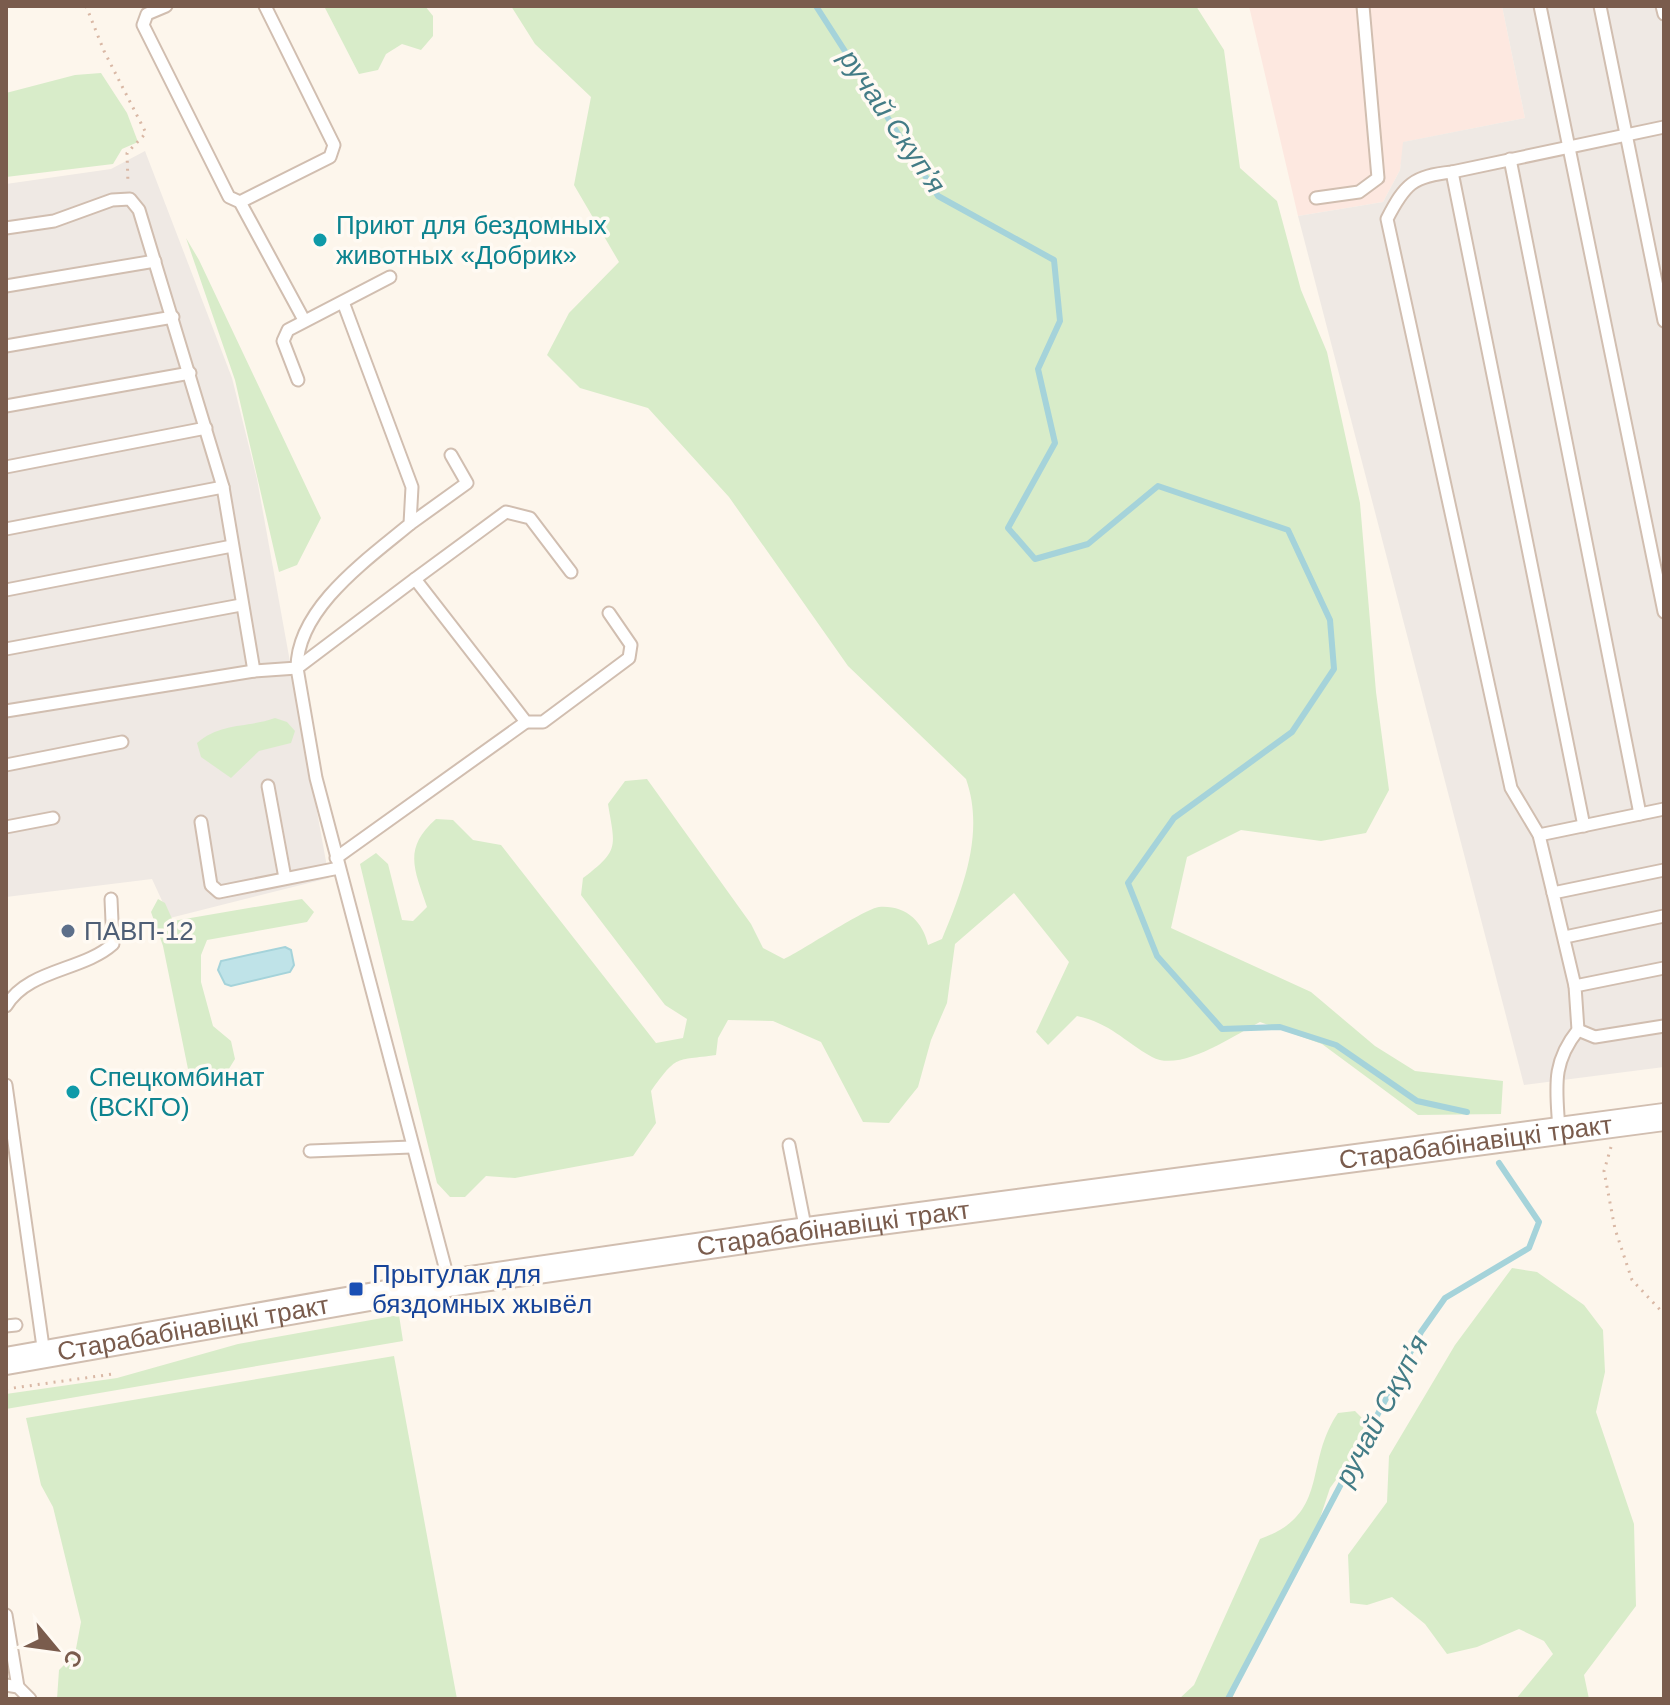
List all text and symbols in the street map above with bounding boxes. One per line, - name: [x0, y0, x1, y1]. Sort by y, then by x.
- water label: ручай Скупʼя: [833, 43, 952, 199]
- place label: Приют для бездомных животных «Добрик»: [336, 210, 607, 270]
- marker: Приют для бездомных животных «Добрик»: [311, 231, 329, 249]
- place label: ПАВП-12: [84, 916, 194, 946]
- marker: ПАВП-12: [59, 922, 77, 940]
- place label: Спецкомбинат (ВСКГО): [89, 1062, 265, 1122]
- marker: Спецкомбинат (ВСКГО): [64, 1083, 82, 1101]
- street label: Старабабінавіцкі тракт: [1337, 1109, 1614, 1175]
- street label: Старабабінавіцкі тракт: [695, 1194, 972, 1262]
- place label: Прытулак для бяздомных жывёл: [372, 1259, 592, 1319]
- marker: Прытулак для бяздомных жывёл: [347, 1280, 365, 1298]
- street label: Старабабінавіцкі тракт: [55, 1289, 331, 1367]
- water label: ручай Скупʼя: [1328, 1330, 1434, 1492]
- north arrow: [16, 1609, 96, 1689]
- text: С: [58, 1645, 88, 1672]

